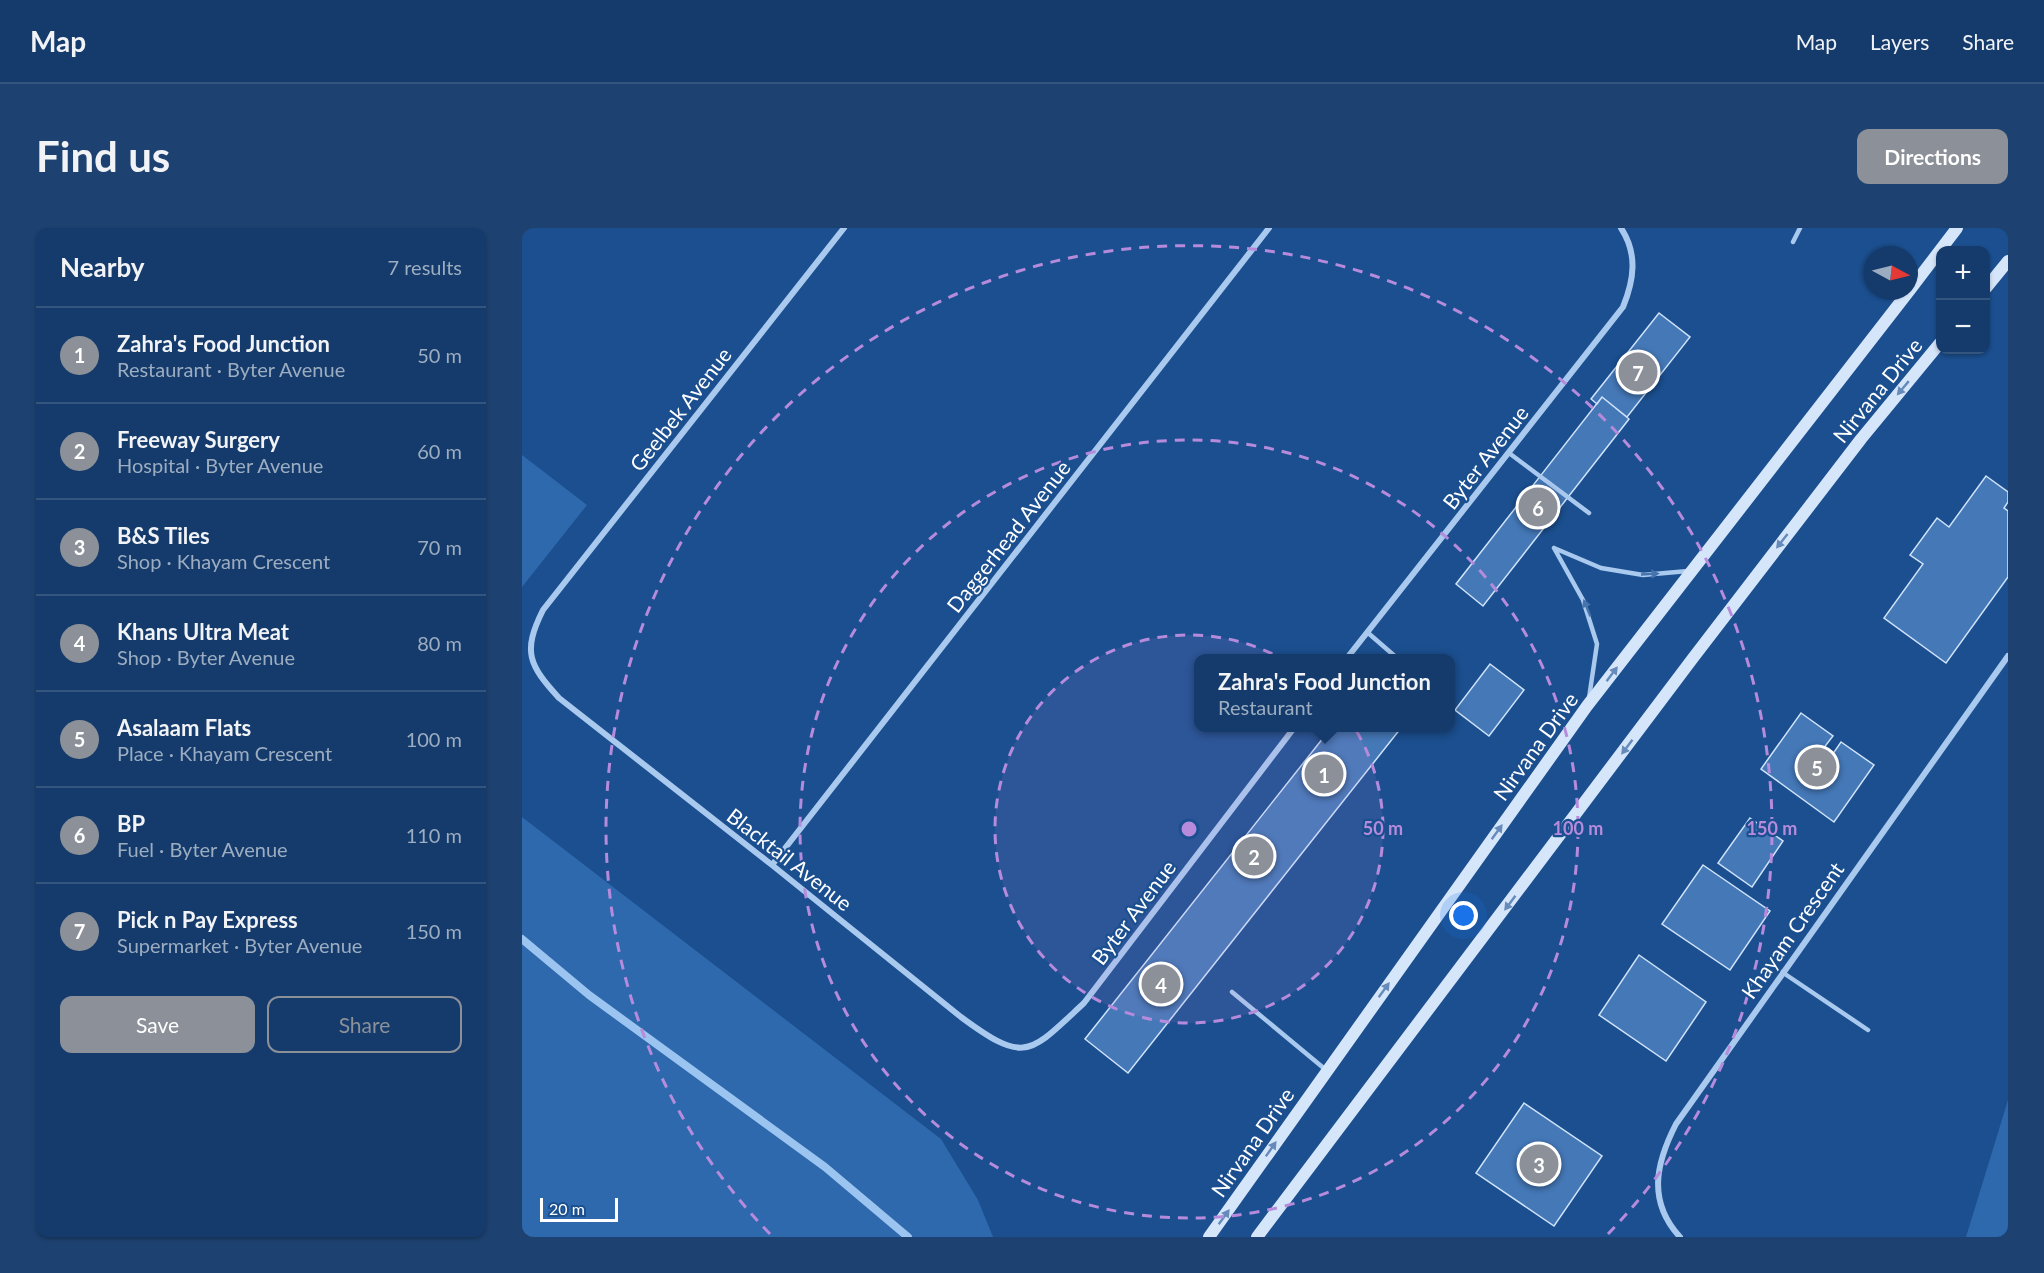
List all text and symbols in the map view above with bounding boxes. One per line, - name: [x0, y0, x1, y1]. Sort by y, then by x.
- text: Map: [30, 24, 86, 58]
- text: Map: [1796, 29, 1837, 54]
- text: Layers: [1870, 29, 1929, 54]
- text: Share: [1962, 29, 2014, 54]
- button: Directions: [1857, 129, 2008, 184]
- text: Find us: [36, 131, 170, 181]
- north arrow: [1864, 246, 1918, 300]
- map controls: [1936, 246, 1990, 354]
- button: +: [1936, 246, 1990, 300]
- text: Nearby: [60, 251, 145, 283]
- text: 7 results: [387, 255, 462, 279]
- button: −: [1936, 300, 1990, 354]
- text: Zahra's Food Junction: [117, 330, 330, 357]
- street label: Nirvana Drive: [1827, 333, 1927, 447]
- street label: Geelbek Avenue: [624, 342, 736, 476]
- text: 1: [74, 343, 85, 367]
- text: 50 m: [417, 343, 462, 367]
- pin: 7: [1618, 350, 1658, 394]
- text: Restaurant · Byter Avenue: [117, 357, 345, 381]
- one-way arrow: [1897, 380, 1910, 396]
- street label: Byter Avenue: [1437, 400, 1533, 514]
- text: Freeway Surgery: [117, 426, 280, 453]
- text: 2: [74, 439, 85, 463]
- text: 60 m: [417, 439, 462, 463]
- text: Hospital · Byter Avenue: [117, 453, 323, 477]
- street label: Daggerhead Avenue: [941, 455, 1075, 617]
- pin: 6: [1518, 484, 1558, 530]
- text: B&S Tiles: [117, 522, 210, 549]
- one-way arrow: [1776, 533, 1789, 549]
- text: 3: [74, 535, 85, 559]
- text: 70 m: [417, 535, 462, 559]
- text: Shop · Khayam Crescent: [117, 549, 330, 573]
- one-way arrow: [1641, 569, 1660, 579]
- one-way arrow: [1582, 599, 1592, 617]
- text: Khans Ultra Meat: [117, 618, 289, 645]
- text: 4: [74, 631, 85, 655]
- text: 80 m: [417, 631, 462, 655]
- text: Shop · Byter Avenue: [117, 645, 295, 669]
- popup: [1194, 654, 1455, 732]
- one-way arrow: [1605, 666, 1617, 681]
- text: Zahra's Food Junction: [1218, 668, 1431, 695]
- street label: Nirvana Drive: [1488, 687, 1582, 805]
- text: Restaurant: [1218, 695, 1313, 719]
- text: Asalaam Flats: [117, 714, 251, 741]
- text: 5: [74, 727, 85, 751]
- text: 100 m: [406, 727, 462, 751]
- one-way arrow: [1621, 739, 1633, 754]
- text: Place · Khayam Crescent: [117, 741, 332, 765]
- pin: 5: [1798, 744, 1836, 790]
- pin: 1: [1304, 752, 1344, 796]
- street label: Blacktail Avenue: [723, 802, 857, 916]
- text: BP: [117, 810, 145, 837]
- text: 50 m: [1363, 817, 1403, 839]
- text: 100 m: [1553, 817, 1603, 839]
- text: 150 m: [1747, 817, 1797, 839]
- centre of rings: [1179, 819, 1199, 839]
- text: 6: [74, 823, 85, 847]
- text: 110 m: [406, 823, 462, 847]
- one-way arrow: [1491, 824, 1503, 839]
- pin: 2: [1234, 834, 1274, 878]
- text: Fuel · Byter Avenue: [117, 837, 288, 861]
- street label: Byter Avenue: [1086, 855, 1180, 969]
- street label: Khayam Crescent: [1736, 857, 1849, 1003]
- one-way arrow: [1504, 894, 1516, 910]
- your location: [1449, 901, 1478, 930]
- text: Pick n Pay Express: [117, 906, 298, 933]
- text: 7: [74, 919, 85, 943]
- text: 150 m: [406, 919, 462, 943]
- text: Supermarket · Byter Avenue: [117, 933, 362, 957]
- pin: 4: [1142, 962, 1180, 1006]
- one-way arrow: [1378, 983, 1390, 999]
- button: Save: [60, 996, 255, 1053]
- button: Share: [267, 996, 462, 1053]
- street label: Nirvana Drive: [1205, 1083, 1299, 1201]
- one-way arrow: [1265, 1142, 1277, 1158]
- pin: 3: [1520, 1142, 1558, 1186]
- scale bar: [540, 1195, 618, 1222]
- text: 20 m: [549, 1199, 585, 1218]
- one-way arrow: [1217, 1210, 1229, 1225]

